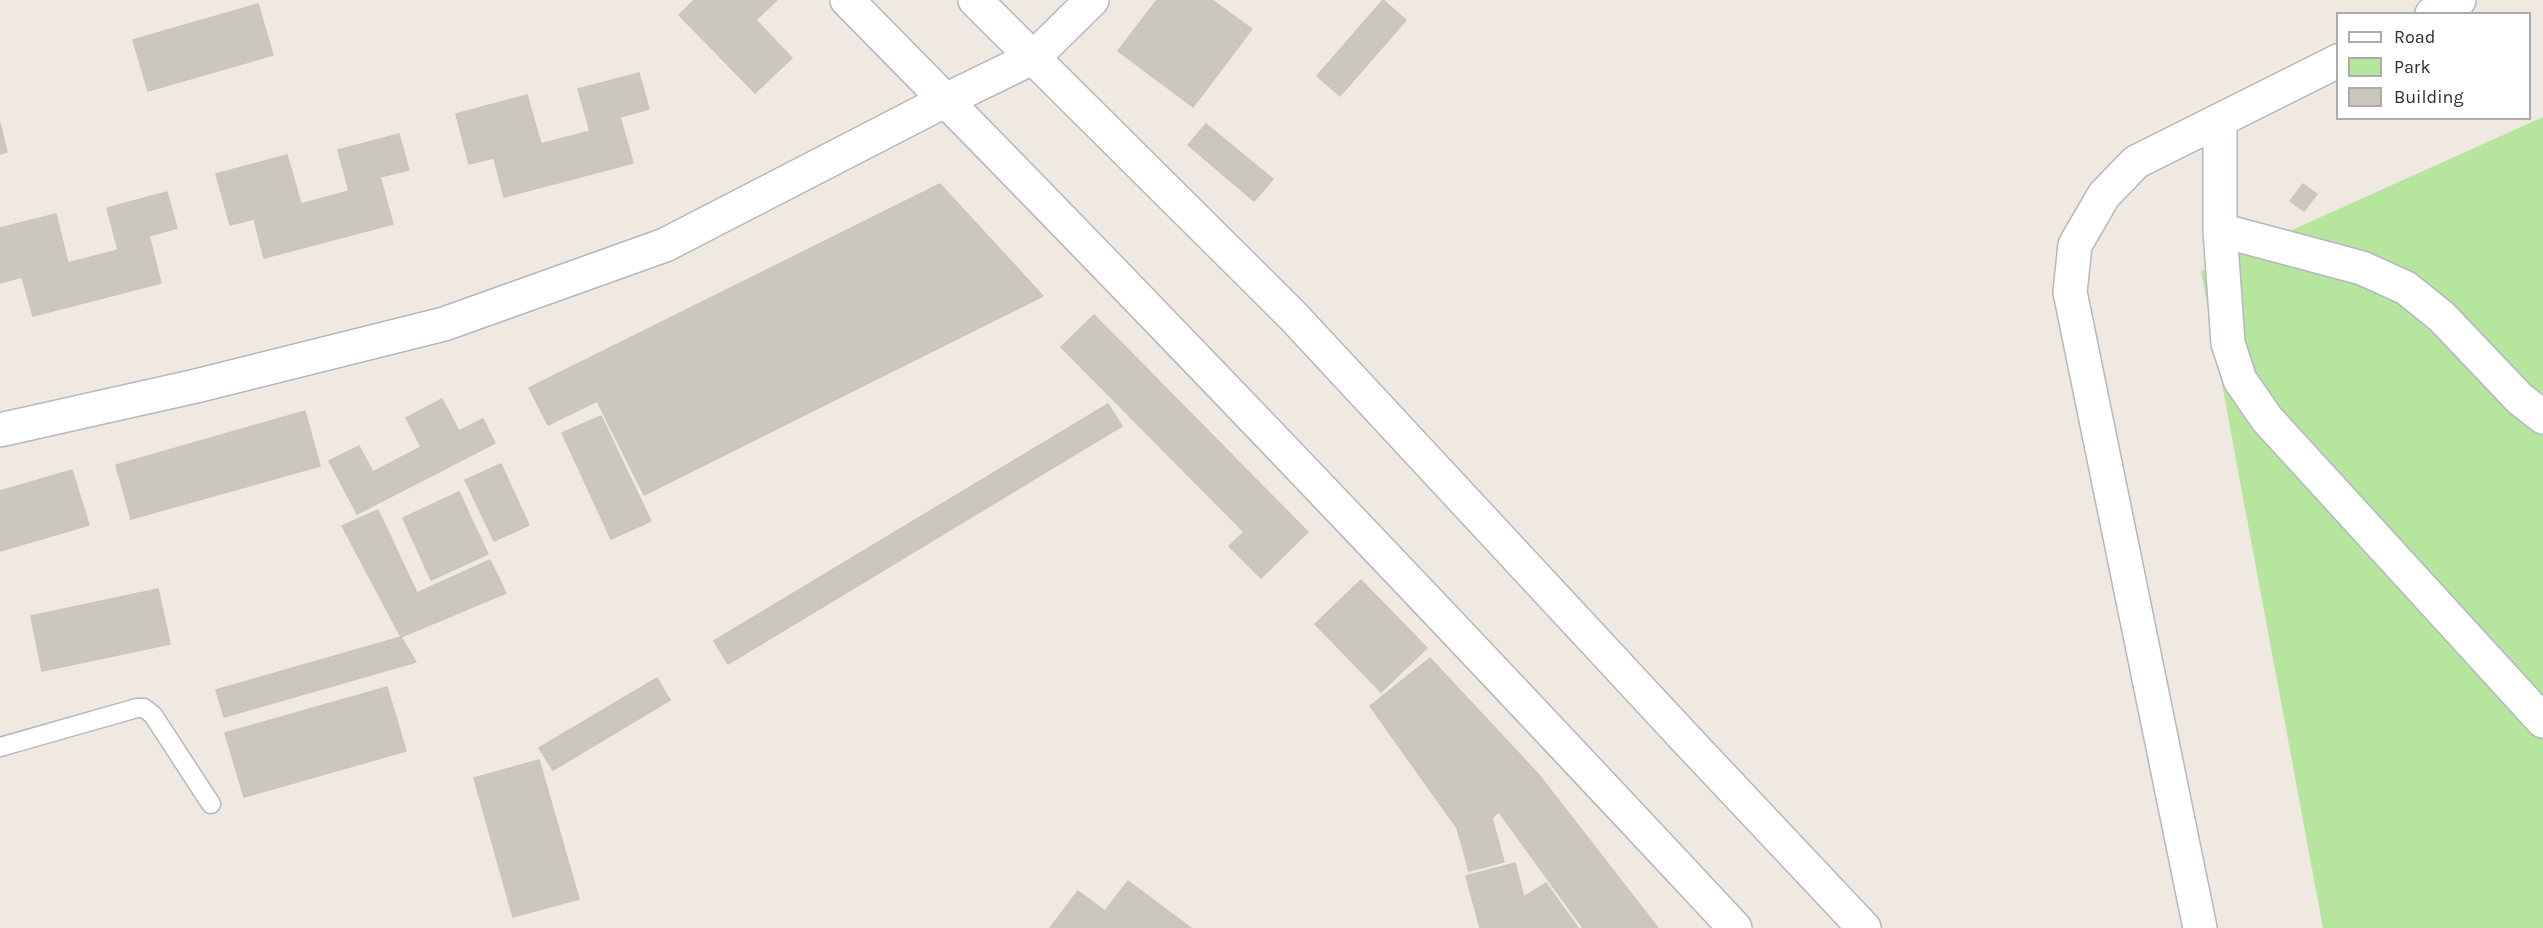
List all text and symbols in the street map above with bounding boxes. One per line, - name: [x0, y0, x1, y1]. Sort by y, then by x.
- legend: [2336, 12, 2531, 120]
- text: Road: [2394, 26, 2435, 48]
- text: Park: [2394, 56, 2431, 78]
- text: Building: [2394, 86, 2464, 108]

